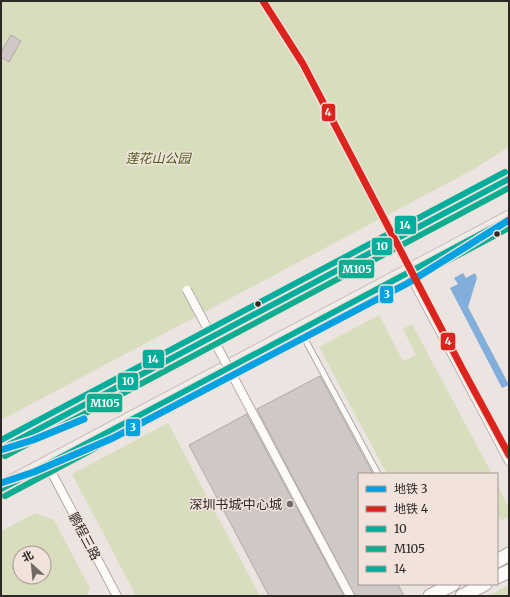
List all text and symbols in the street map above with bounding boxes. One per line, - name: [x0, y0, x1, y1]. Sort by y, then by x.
- line badge: 4: [321, 103, 336, 122]
- text: 4: [325, 105, 332, 119]
- park label: 莲花山公园: [125, 150, 192, 167]
- line badge: 14: [394, 215, 417, 235]
- text: 14: [399, 218, 411, 232]
- unlabelled marker: [492, 229, 502, 239]
- line badge: 10: [371, 237, 393, 256]
- text: 10: [376, 239, 388, 253]
- line badge: M105: [338, 259, 375, 279]
- text: M105: [342, 262, 372, 276]
- line badge: 3: [379, 285, 394, 304]
- text: 3: [384, 287, 390, 301]
- unlabelled marker: [253, 299, 263, 309]
- line badge: 4: [440, 332, 456, 351]
- text: 4: [445, 334, 452, 348]
- line badge: 14: [142, 349, 165, 369]
- text: 14: [147, 352, 159, 366]
- line badge: 10: [117, 372, 139, 391]
- text: 10: [122, 374, 134, 388]
- line badge: M105: [86, 393, 123, 413]
- text: M105: [90, 396, 120, 410]
- line badge: 3: [125, 418, 141, 437]
- text: 3: [130, 420, 136, 434]
- legend: [358, 473, 498, 585]
- text: 地铁 3: [394, 481, 428, 496]
- place label: 深圳书城·中心城: [190, 496, 282, 513]
- marker: 深圳书城·中心城: [285, 499, 295, 509]
- text: 地铁 4: [394, 501, 429, 516]
- street label: 鹏程三路: [65, 509, 104, 563]
- text: 10: [394, 521, 407, 536]
- text: M105: [394, 541, 425, 556]
- north arrow: [12, 545, 52, 585]
- text: 北: [19, 547, 36, 565]
- text: 14: [394, 561, 407, 576]

